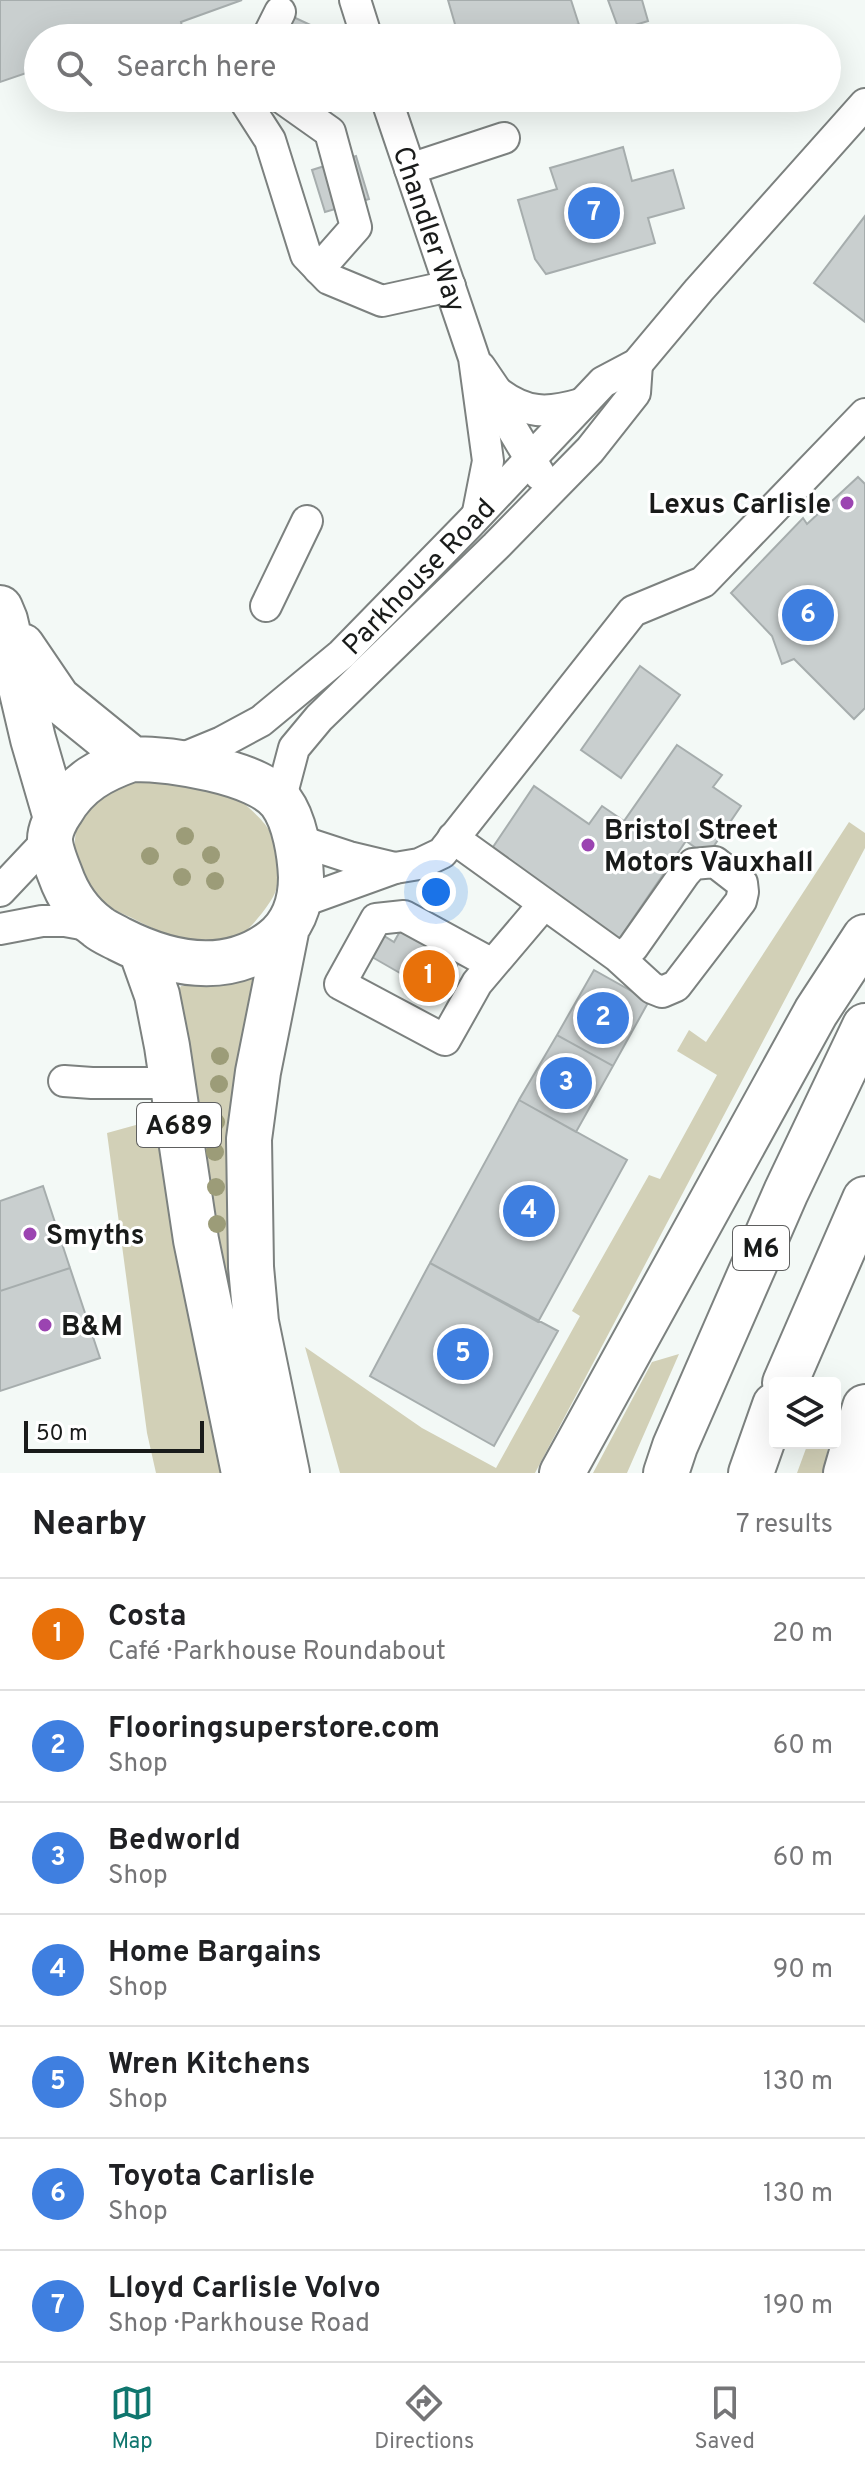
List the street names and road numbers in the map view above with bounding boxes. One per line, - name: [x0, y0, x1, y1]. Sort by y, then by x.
- street label: Chandler Way: [383, 142, 472, 317]
- street label: Parkhouse Road: [336, 492, 504, 664]
- road number: A689: [137, 1103, 221, 1147]
- road number: M6: [733, 1226, 789, 1270]

